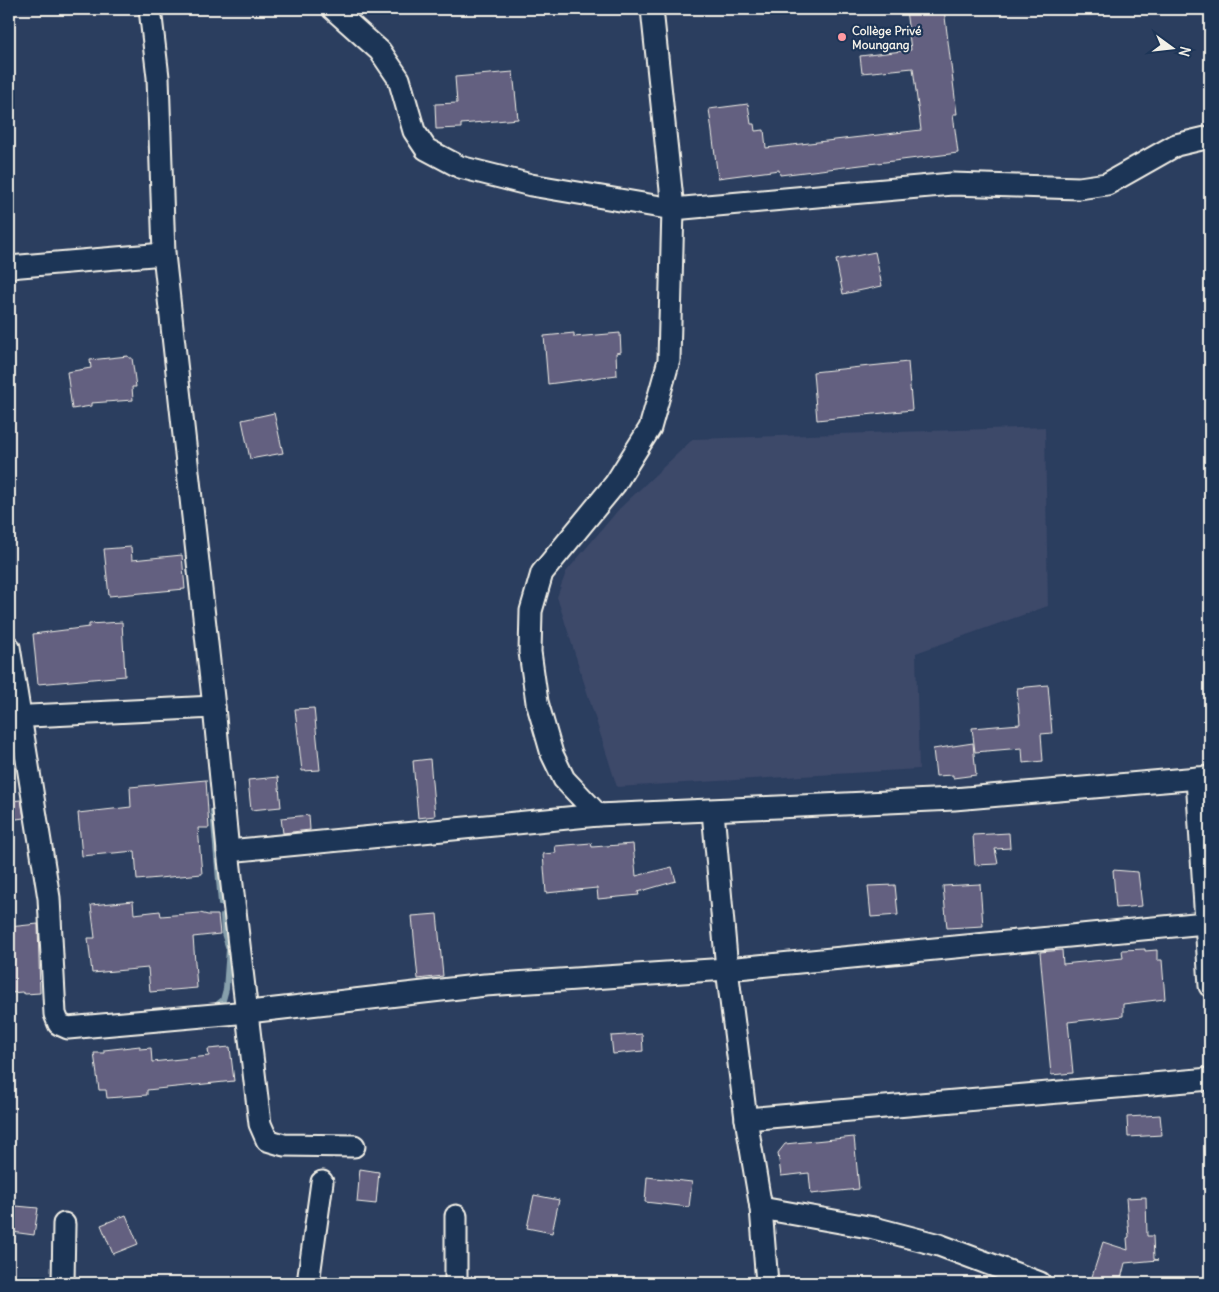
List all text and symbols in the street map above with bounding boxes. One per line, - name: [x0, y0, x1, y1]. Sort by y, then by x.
- north arrow: [1146, 22, 1196, 72]
- place label: Collège Privé Moungang: [852, 23, 922, 53]
- marker: Collège Privé Moungang: [836, 31, 848, 43]
- text: N: [1175, 44, 1195, 58]

